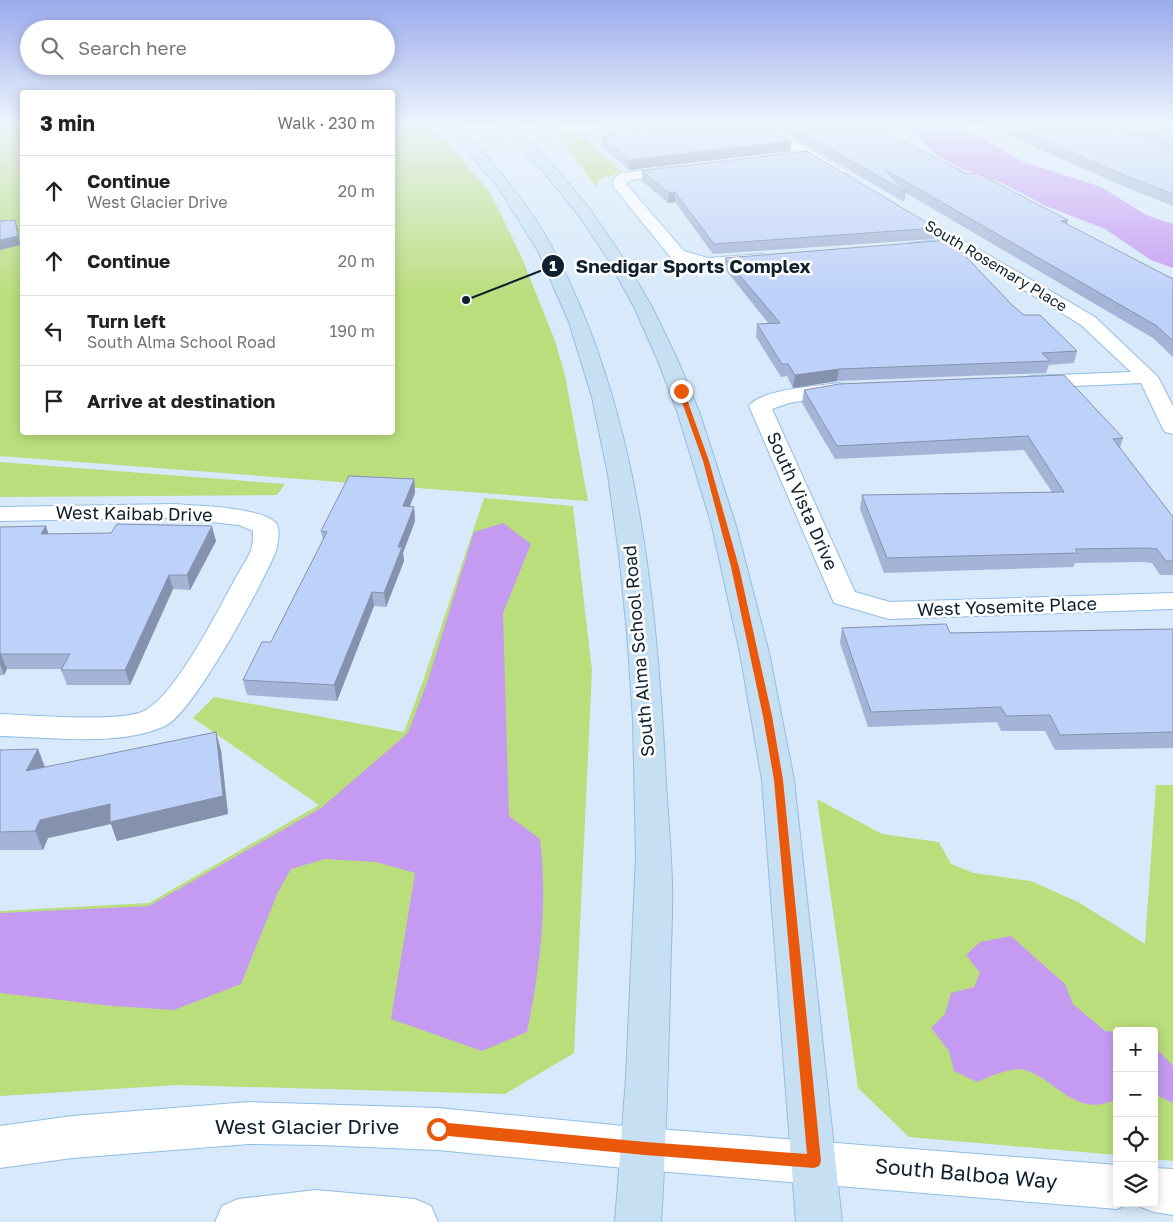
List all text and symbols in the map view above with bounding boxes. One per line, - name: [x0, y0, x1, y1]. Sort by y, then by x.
- search box: [20, 20, 395, 75]
- icon: search: [38, 34, 66, 62]
- text: Search here: [78, 36, 187, 59]
- text: 3 min: [40, 110, 95, 136]
- text: Walk · 230 m: [278, 113, 375, 133]
- text: Continue: [87, 169, 170, 192]
- icon: ahead: [40, 177, 68, 205]
- text: 20 m: [338, 181, 375, 201]
- text: West Glacier Drive: [87, 192, 228, 212]
- street label: South Rosemary Place: [922, 216, 1071, 315]
- icon: ahead: [40, 247, 68, 275]
- text: Continue: [87, 249, 170, 272]
- callout: Snedigar Sports Complex: [540, 249, 820, 283]
- text: 20 m: [338, 251, 375, 271]
- text: Snedigar Sports Complex: [575, 254, 811, 277]
- text: 1: [549, 256, 557, 274]
- text: Turn left: [87, 309, 166, 332]
- icon: left: [40, 317, 68, 345]
- text: 190 m: [329, 321, 375, 341]
- text: South Alma School Road: [87, 332, 276, 352]
- route end: [670, 380, 693, 403]
- icon: arrive: [40, 387, 68, 415]
- text: Arrive at destination: [87, 389, 275, 412]
- street label: South Vista Drive: [763, 428, 843, 573]
- street label: West Kaibab Drive: [55, 501, 213, 525]
- street label: South Alma School Road: [618, 544, 658, 758]
- street label: West Yosemite Place: [917, 592, 1097, 620]
- map controls: [1113, 1027, 1158, 1207]
- button: +: [1113, 1027, 1158, 1072]
- button: −: [1113, 1072, 1158, 1117]
- street label: West Glacier Drive: [215, 1113, 399, 1139]
- button: locate: [1113, 1117, 1158, 1162]
- route start: [427, 1118, 450, 1141]
- street label: South Balboa Way: [874, 1152, 1059, 1194]
- button: layers: [1113, 1162, 1158, 1207]

